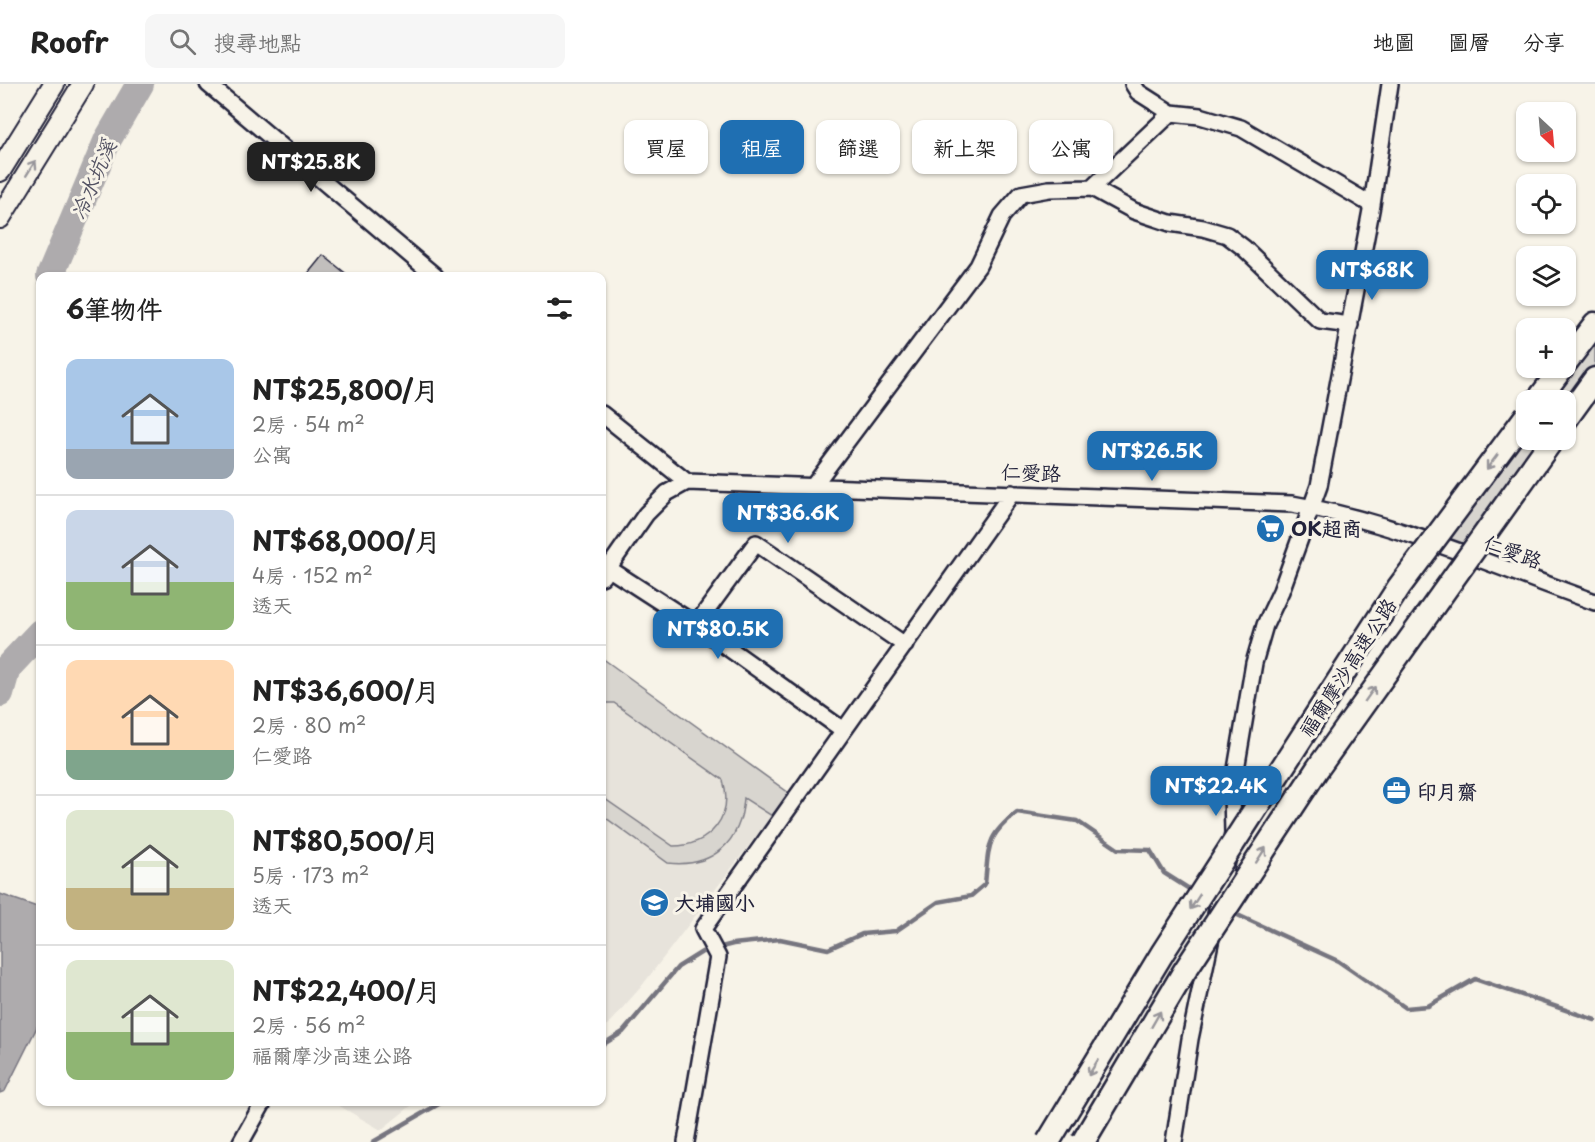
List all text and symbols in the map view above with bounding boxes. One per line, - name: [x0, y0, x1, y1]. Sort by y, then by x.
- search box: [145, 14, 565, 68]
- text: Roofr: [30, 20, 109, 63]
- icon: search: [166, 25, 199, 58]
- text: 搜尋地點: [214, 25, 302, 58]
- text: 地圖: [1373, 25, 1415, 57]
- text: 圖層: [1448, 25, 1490, 57]
- text: 分享: [1523, 25, 1565, 57]
- north arrow: [1516, 102, 1576, 162]
- map controls: [1516, 102, 1576, 450]
- chip: 買屋: [624, 120, 708, 174]
- chip: 租屋: [720, 120, 804, 174]
- chip: 篩選: [816, 120, 900, 174]
- chip: 新上架: [912, 120, 1017, 174]
- chip: 公寓: [1029, 120, 1113, 174]
- water label: 冷水坑溪: [61, 133, 124, 224]
- pin: NT$25.8K: [249, 142, 373, 193]
- text: NT$25.8K: [261, 146, 361, 176]
- one-way arrow: [25, 160, 37, 177]
- button: locate: [1516, 174, 1576, 234]
- button: layers: [1516, 246, 1576, 306]
- pin: NT$68K: [1323, 250, 1421, 301]
- text: NT$68K: [1330, 254, 1414, 284]
- text: 6筆物件: [66, 289, 162, 328]
- icon: filters: [543, 292, 576, 325]
- button: +: [1516, 318, 1576, 378]
- text: NT$25,800/月: [252, 370, 439, 409]
- icon: home: [114, 383, 186, 455]
- button: −: [1516, 390, 1576, 450]
- text: 2房 · 54 m²: [252, 409, 365, 439]
- pin: NT$26.5K: [1090, 431, 1214, 482]
- text: NT$26.5K: [1101, 435, 1203, 465]
- text: 公寓: [252, 439, 292, 469]
- one-way arrow: [1486, 453, 1498, 469]
- street label: 仁愛路: [1000, 456, 1063, 488]
- pin: NT$36.6K: [726, 493, 850, 544]
- text: NT$36.6K: [737, 497, 839, 527]
- supermarket icon: OK超商: [1254, 512, 1286, 544]
- place label: OK超商: [1291, 513, 1362, 543]
- text: NT$68,000/月: [252, 521, 441, 560]
- street label: 仁愛路: [1480, 527, 1547, 576]
- icon: home: [114, 534, 186, 606]
- text: 4房 · 152 m²: [252, 560, 373, 590]
- text: 透天: [252, 590, 292, 620]
- street label: 福爾摩沙高速公路: [1291, 591, 1404, 742]
- pin: NT$80.5K: [656, 609, 780, 660]
- text: NT$80.5K: [667, 613, 769, 643]
- text: NT$36,600/月: [252, 671, 440, 710]
- icon: home: [114, 684, 186, 756]
- one-way arrow: [1364, 686, 1376, 702]
- text: 2房 · 80 m²: [252, 710, 366, 740]
- text: 仁愛路: [252, 740, 312, 770]
- pin: NT$22.4K: [1154, 766, 1278, 817]
- text: NT$22.4K: [1165, 770, 1267, 800]
- office icon: 印月齋: [1380, 775, 1412, 807]
- place label: 印月齋: [1417, 776, 1477, 806]
- text: NT$80,500/月: [252, 821, 439, 860]
- icon: home: [114, 834, 186, 906]
- one-way arrow: [1255, 847, 1267, 864]
- text: 5房 · 173 m²: [252, 860, 369, 890]
- school or university icon: 大埔國小: [638, 886, 670, 918]
- place label: 大埔國小: [675, 887, 755, 917]
- text: 透天: [252, 890, 292, 920]
- one-way arrow: [1189, 893, 1201, 910]
- text: NT$22,400/月: [252, 971, 441, 1010]
- icon: home: [114, 984, 186, 1056]
- text: 2房 · 56 m²: [252, 1010, 366, 1040]
- one-way arrow: [1150, 1011, 1162, 1028]
- text: 福爾摩沙高速公路: [252, 1040, 412, 1070]
- one-way arrow: [1087, 1059, 1099, 1076]

